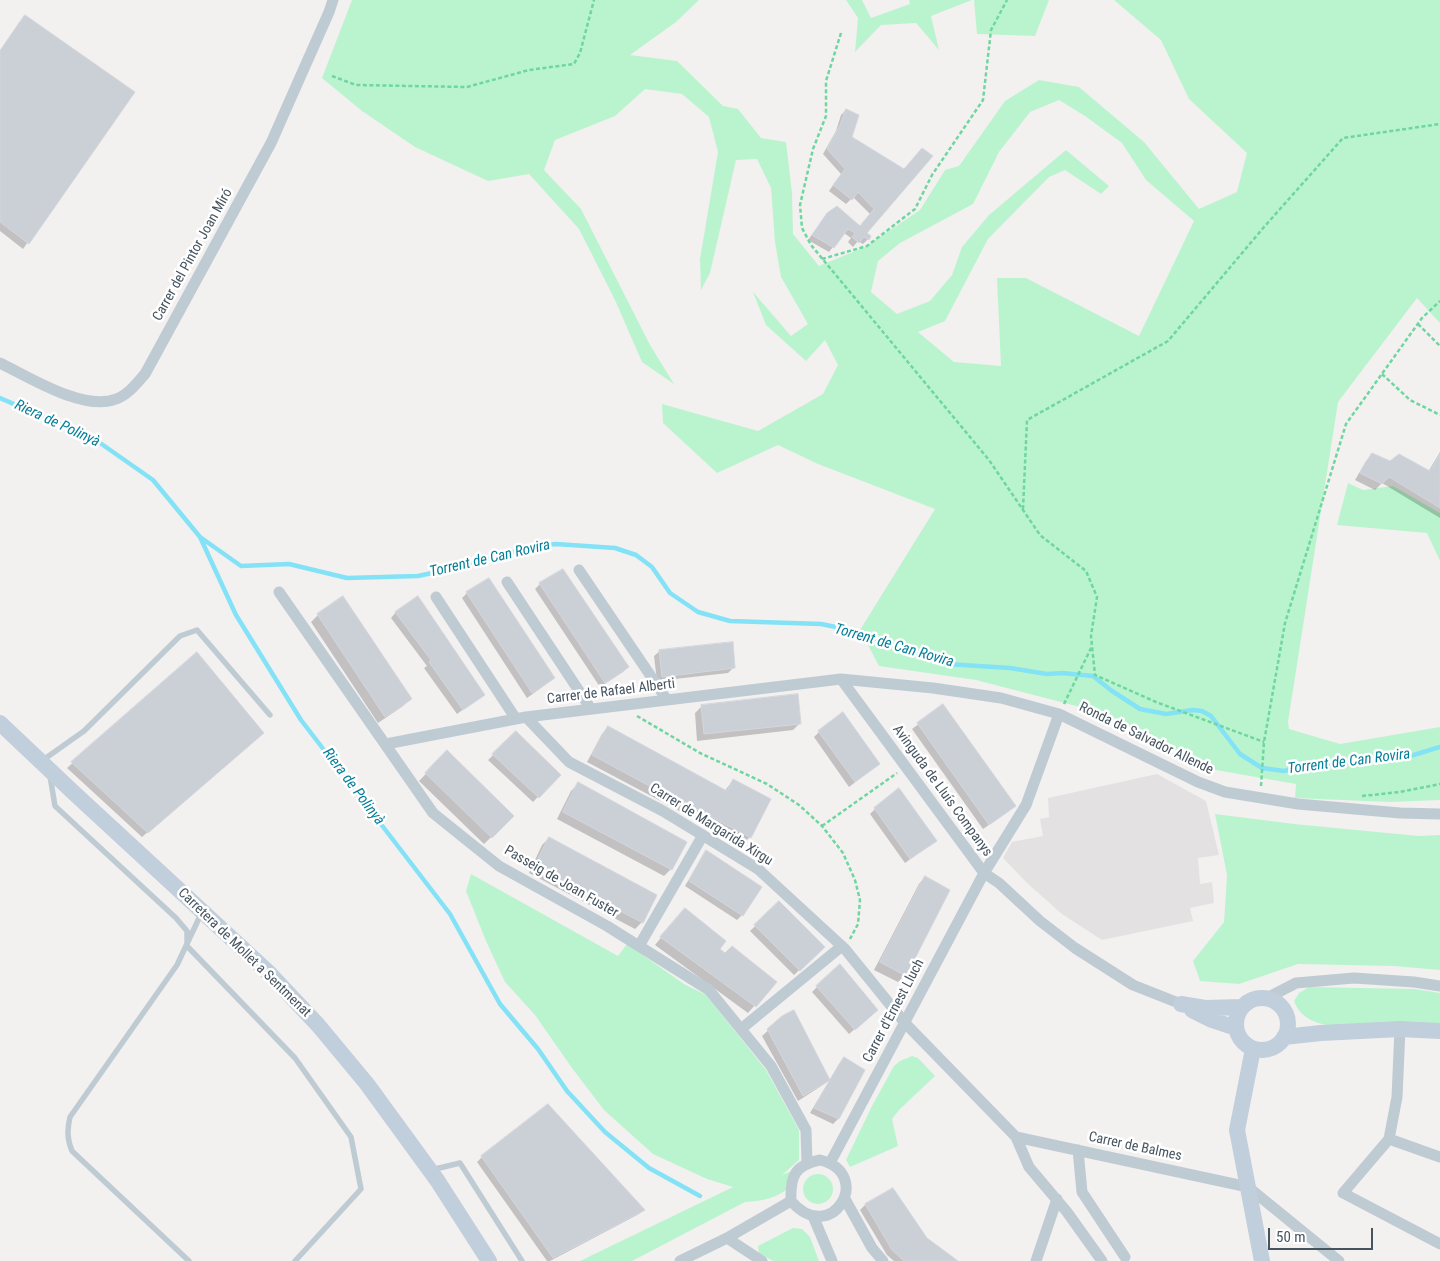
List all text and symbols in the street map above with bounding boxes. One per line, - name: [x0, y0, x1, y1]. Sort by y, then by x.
- street label: Carrer del Pintor Joan Miró: [150, 186, 236, 324]
- water label: Riera de Polinyà: [12, 396, 102, 452]
- water label: Torrent de Can Rovira: [428, 536, 552, 582]
- water label: Torrent de Can Rovira: [832, 620, 956, 672]
- street label: Carrer de Rafael Alberti: [546, 676, 676, 708]
- street label: Ronda de Salvador Allende: [1076, 699, 1216, 779]
- street label: Avinguda de Lluís Companys: [889, 722, 995, 860]
- water label: Riera de Polinyà: [318, 745, 388, 829]
- water label: Torrent de Can Rovira: [1287, 746, 1411, 778]
- street label: Carrer de Margarida Xirgu: [646, 780, 776, 870]
- street label: Passeig de Joan Fuster: [501, 842, 621, 922]
- street label: Carretera de Mollet a Sentmenat: [174, 885, 314, 1021]
- street label: Carrer d'Ernest Lluch: [860, 956, 928, 1066]
- street label: Carrer de Balmes: [1087, 1129, 1183, 1165]
- scale bar: [1270, 1218, 1375, 1250]
- text: 50 m: [1276, 1228, 1306, 1246]

